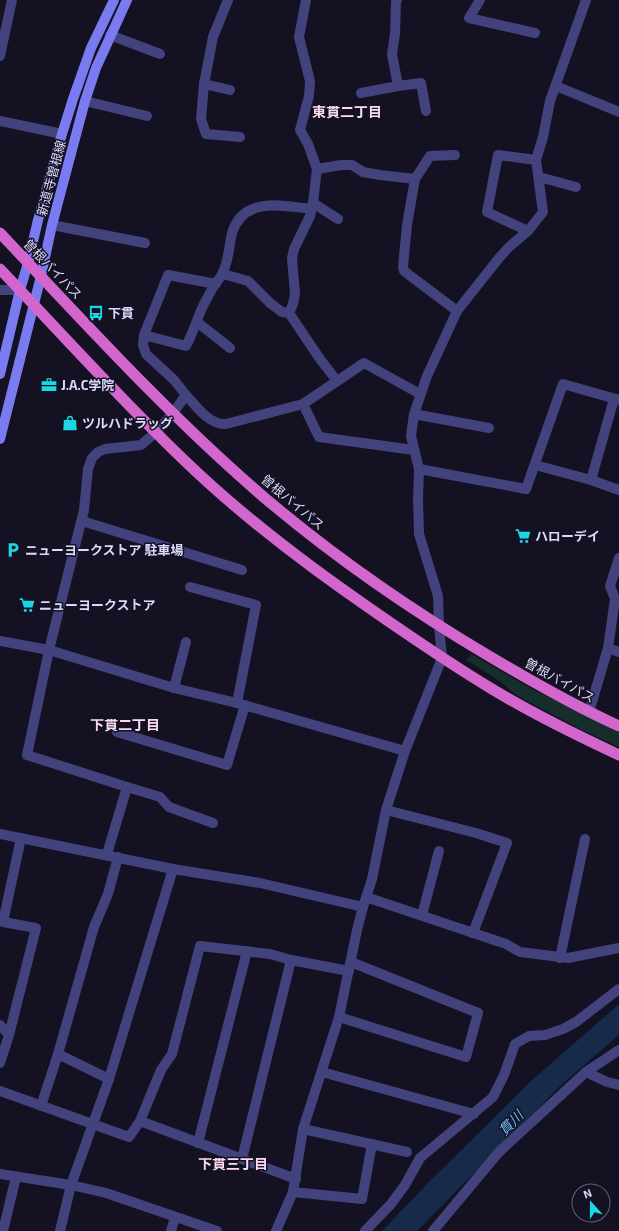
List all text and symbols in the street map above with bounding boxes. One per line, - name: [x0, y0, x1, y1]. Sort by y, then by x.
- district label: 東貫二丁目: [312, 103, 382, 120]
- street label: 新道寺曽根線: [33, 138, 69, 218]
- street label: 曽根バイパス: [20, 235, 86, 303]
- bus stop icon: 下貫: [87, 304, 105, 322]
- place label: 下貫: [108, 305, 134, 321]
- office icon: J.A.C学院: [40, 376, 58, 394]
- place label: J.A.C学院: [61, 377, 114, 393]
- shop icon: ツルハドラッグ: [61, 414, 79, 432]
- place label: ツルハドラッグ: [82, 415, 173, 431]
- street label: 曽根バイパス: [258, 471, 328, 533]
- supermarket icon: ハローデイ: [514, 527, 532, 545]
- place label: ハローデイ: [535, 528, 600, 544]
- parking icon: ニューヨークストア 駐車場: [4, 541, 22, 559]
- place label: ニューヨークストア 駐車場: [25, 542, 183, 558]
- supermarket icon: ニューヨークストア: [18, 596, 36, 614]
- place label: ニューヨークストア: [39, 597, 156, 613]
- street label: 曽根バイパス: [522, 654, 598, 706]
- district label: 下貫二丁目: [90, 716, 160, 733]
- water label: 貫川: [495, 1105, 528, 1139]
- district label: 下貫三丁目: [198, 1155, 268, 1172]
- north arrow: [571, 1183, 611, 1223]
- text: N: [581, 1186, 593, 1201]

